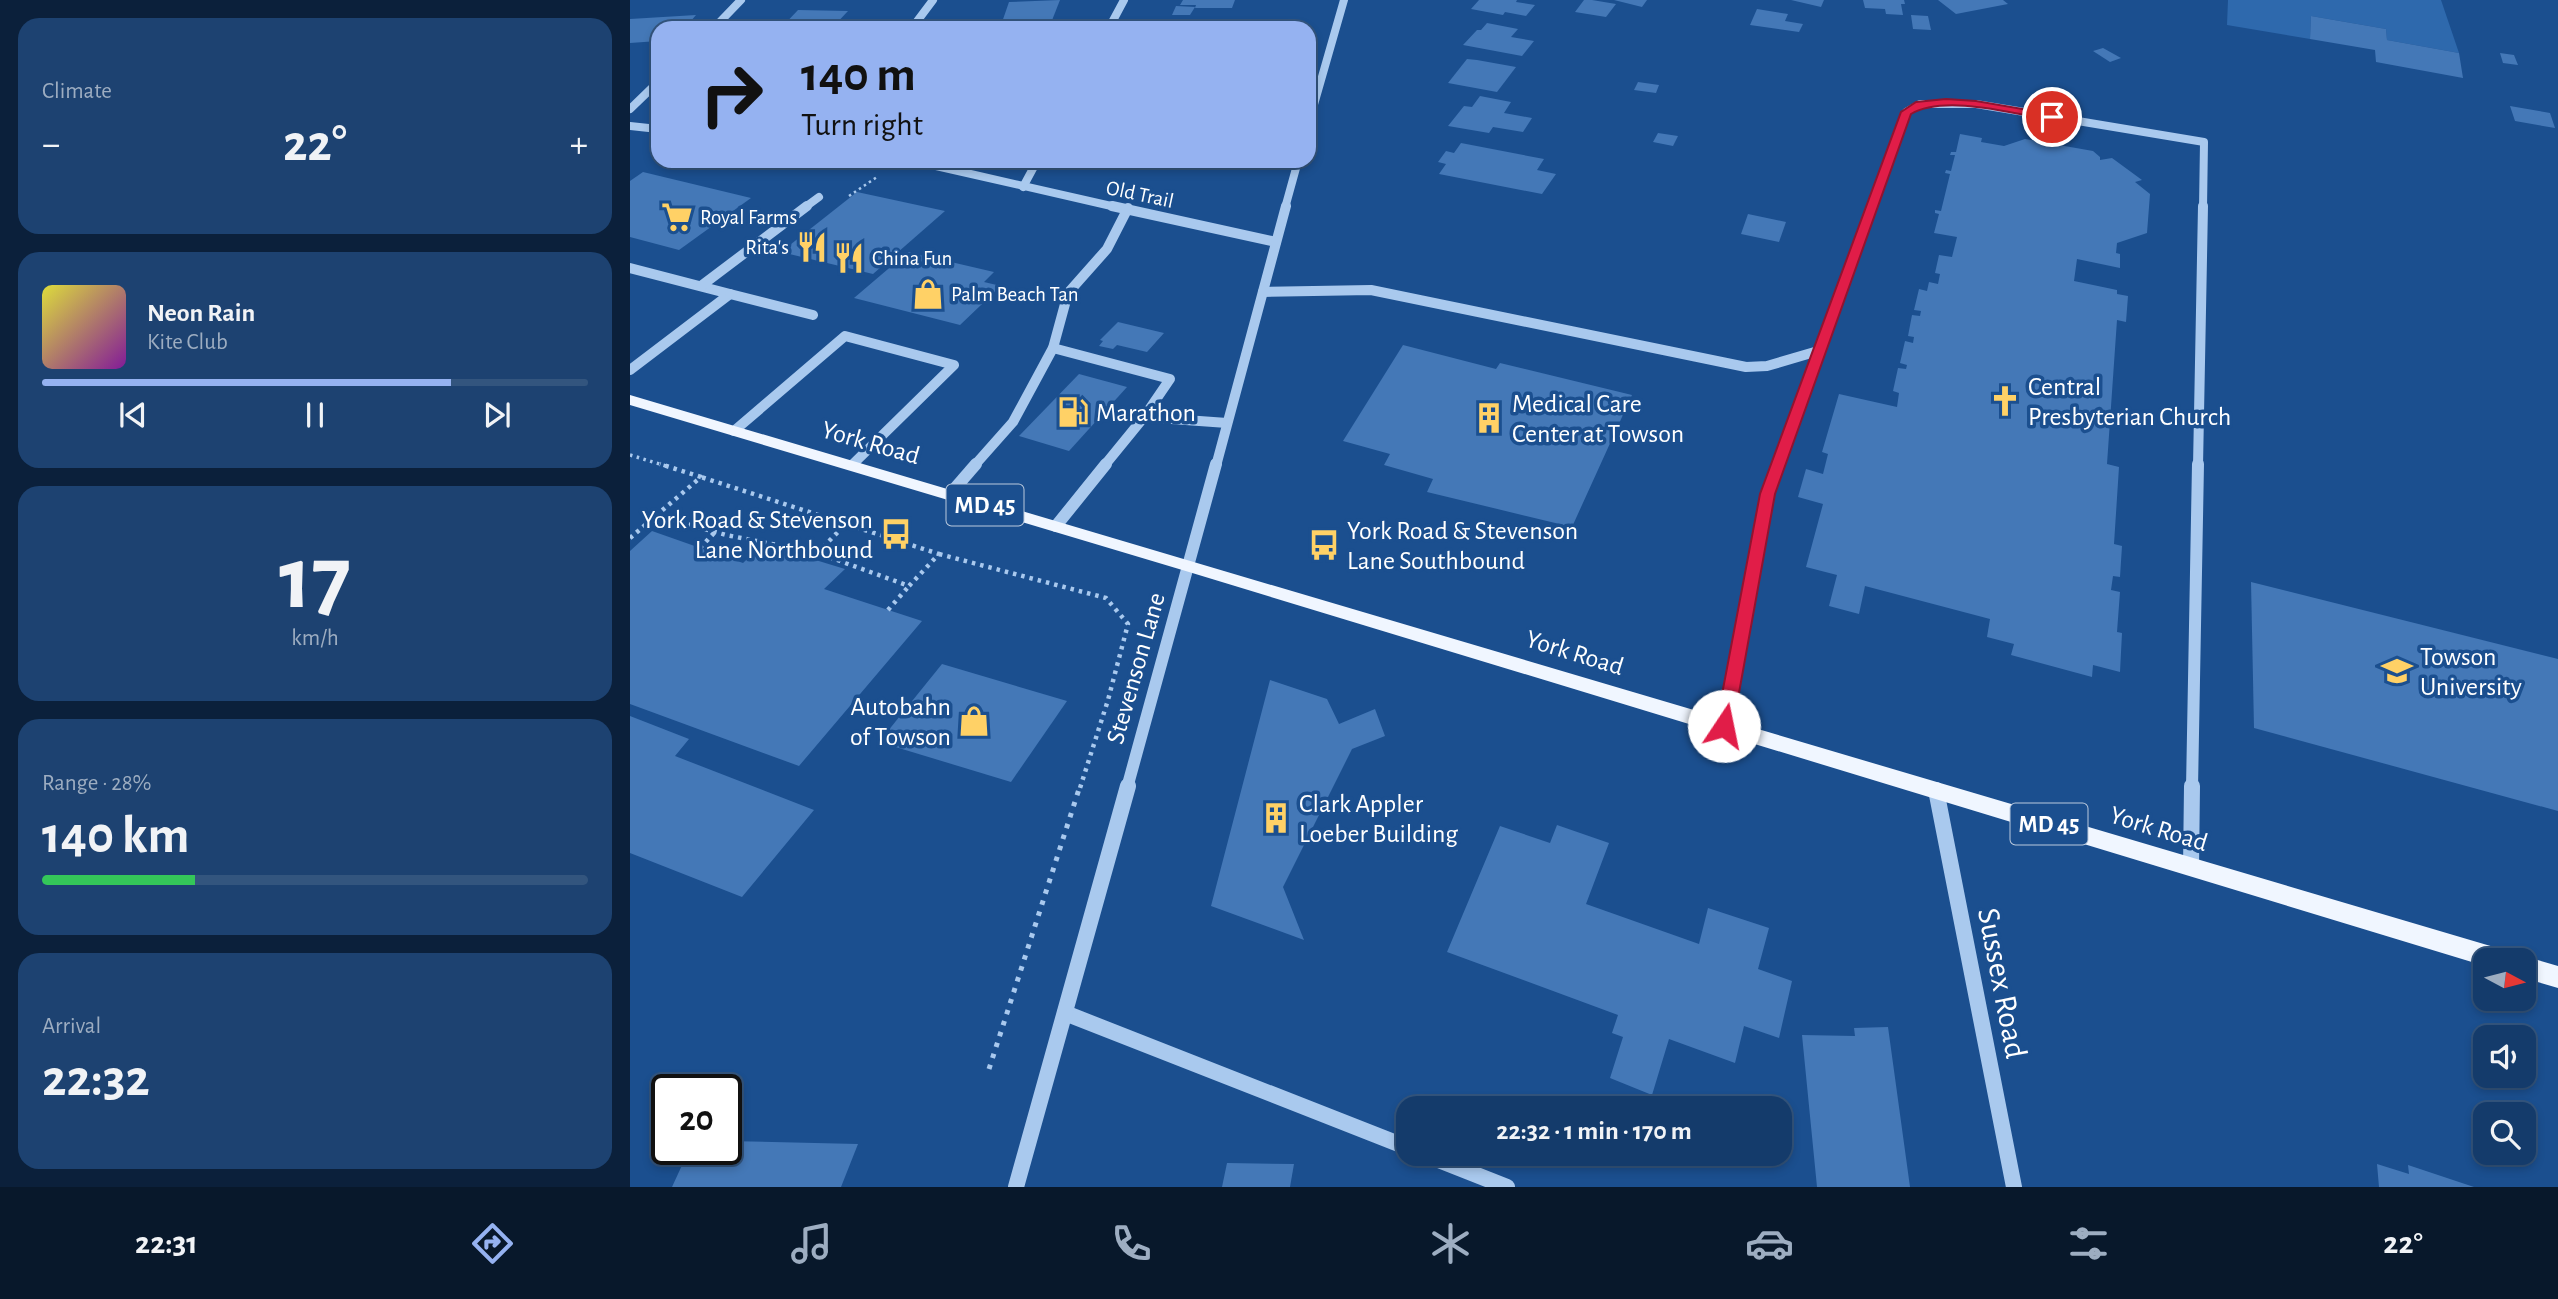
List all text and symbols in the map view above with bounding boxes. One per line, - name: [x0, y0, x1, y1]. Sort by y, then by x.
- icon: right: [686, 49, 777, 140]
- text: 140 m: [801, 51, 916, 100]
- text: Climate: [42, 80, 112, 103]
- pin: [2022, 87, 2082, 147]
- icon: arrive: [2033, 98, 2071, 136]
- text: Turn right: [801, 109, 923, 141]
- text: 22°: [283, 118, 347, 170]
- text: −: [42, 126, 60, 164]
- text: +: [570, 126, 588, 164]
- street label: Old Trail: [1104, 177, 1176, 212]
- supermarket icon: Royal Farms: [660, 200, 694, 234]
- place label: Royal Farms: [700, 207, 797, 228]
- restaurant icon: Rita's: [795, 230, 829, 264]
- place label: Rita's: [745, 237, 789, 258]
- restaurant icon: China Fun: [832, 241, 866, 275]
- place label: China Fun: [872, 248, 952, 269]
- shop icon: Palm Beach Tan: [911, 277, 945, 311]
- place label: Palm Beach Tan: [951, 284, 1079, 305]
- text: Neon Rain: [147, 300, 255, 326]
- text: Kite Club: [147, 331, 228, 354]
- place label: Central Presbyterian Church: [2028, 374, 2231, 430]
- church icon: Central Presbyterian Church: [1988, 384, 2022, 418]
- place label: Medical Care Center at Towson: [1512, 391, 1684, 447]
- fuel station icon: Marathon: [1056, 395, 1090, 429]
- icon: previous: [114, 396, 152, 434]
- icon: pause: [296, 396, 334, 434]
- icon: next: [478, 396, 516, 434]
- place label: Marathon: [1096, 400, 1196, 426]
- building icon: Medical Care Center at Towson: [1472, 401, 1506, 435]
- street label: York Road: [819, 417, 923, 469]
- road number: MD 45: [946, 484, 1024, 526]
- place label: York Road & Stevenson Lane Northbound: [642, 507, 873, 563]
- bus stop icon: York Road & Stevenson Lane Northbound: [879, 517, 913, 551]
- place label: York Road & Stevenson Lane Southbound: [1347, 518, 1578, 574]
- bus stop icon: York Road & Stevenson Lane Southbound: [1307, 528, 1341, 562]
- text: 17: [279, 534, 351, 625]
- street label: Stevenson Lane: [1102, 590, 1170, 747]
- street label: York Road: [1523, 626, 1627, 680]
- text: km/h: [291, 627, 339, 650]
- place label: Towson University: [2420, 644, 2522, 700]
- school or university icon: Towson University: [2380, 654, 2414, 688]
- position arrow: [1687, 689, 1761, 763]
- place label: Autobahn of Towson: [850, 694, 951, 750]
- shop icon: Autobahn of Towson: [957, 704, 991, 738]
- text: Range · 28%: [42, 772, 152, 795]
- place label: Clark Appler Loeber Building: [1299, 791, 1458, 847]
- building icon: Clark Appler Loeber Building: [1259, 801, 1293, 835]
- street label: York Road: [2107, 802, 2211, 856]
- road number: MD 45: [2010, 804, 2088, 844]
- text: 140 km: [42, 810, 190, 862]
- street label: Sussex Road: [1972, 905, 2032, 1061]
- north arrow: [2473, 948, 2536, 1012]
- map controls: [2473, 948, 2536, 1165]
- text: Arrival: [42, 1015, 101, 1038]
- button: sound: [2473, 1025, 2536, 1088]
- text: 22:32: [42, 1053, 150, 1105]
- speed limit sign: 20: [651, 1074, 742, 1165]
- button: search: [2473, 1102, 2536, 1165]
- text: 22:32 · 1 min · 170 m: [1496, 1118, 1692, 1144]
- icon: directions: [468, 1219, 517, 1268]
- icon: music: [787, 1219, 836, 1268]
- icon: phone: [1107, 1219, 1156, 1268]
- icon: climate: [1426, 1219, 1475, 1268]
- icon: car: [1745, 1219, 1794, 1268]
- icon: filters: [2064, 1219, 2113, 1268]
- text: 22:31: [135, 1227, 198, 1259]
- text: 22°: [2383, 1227, 2423, 1259]

